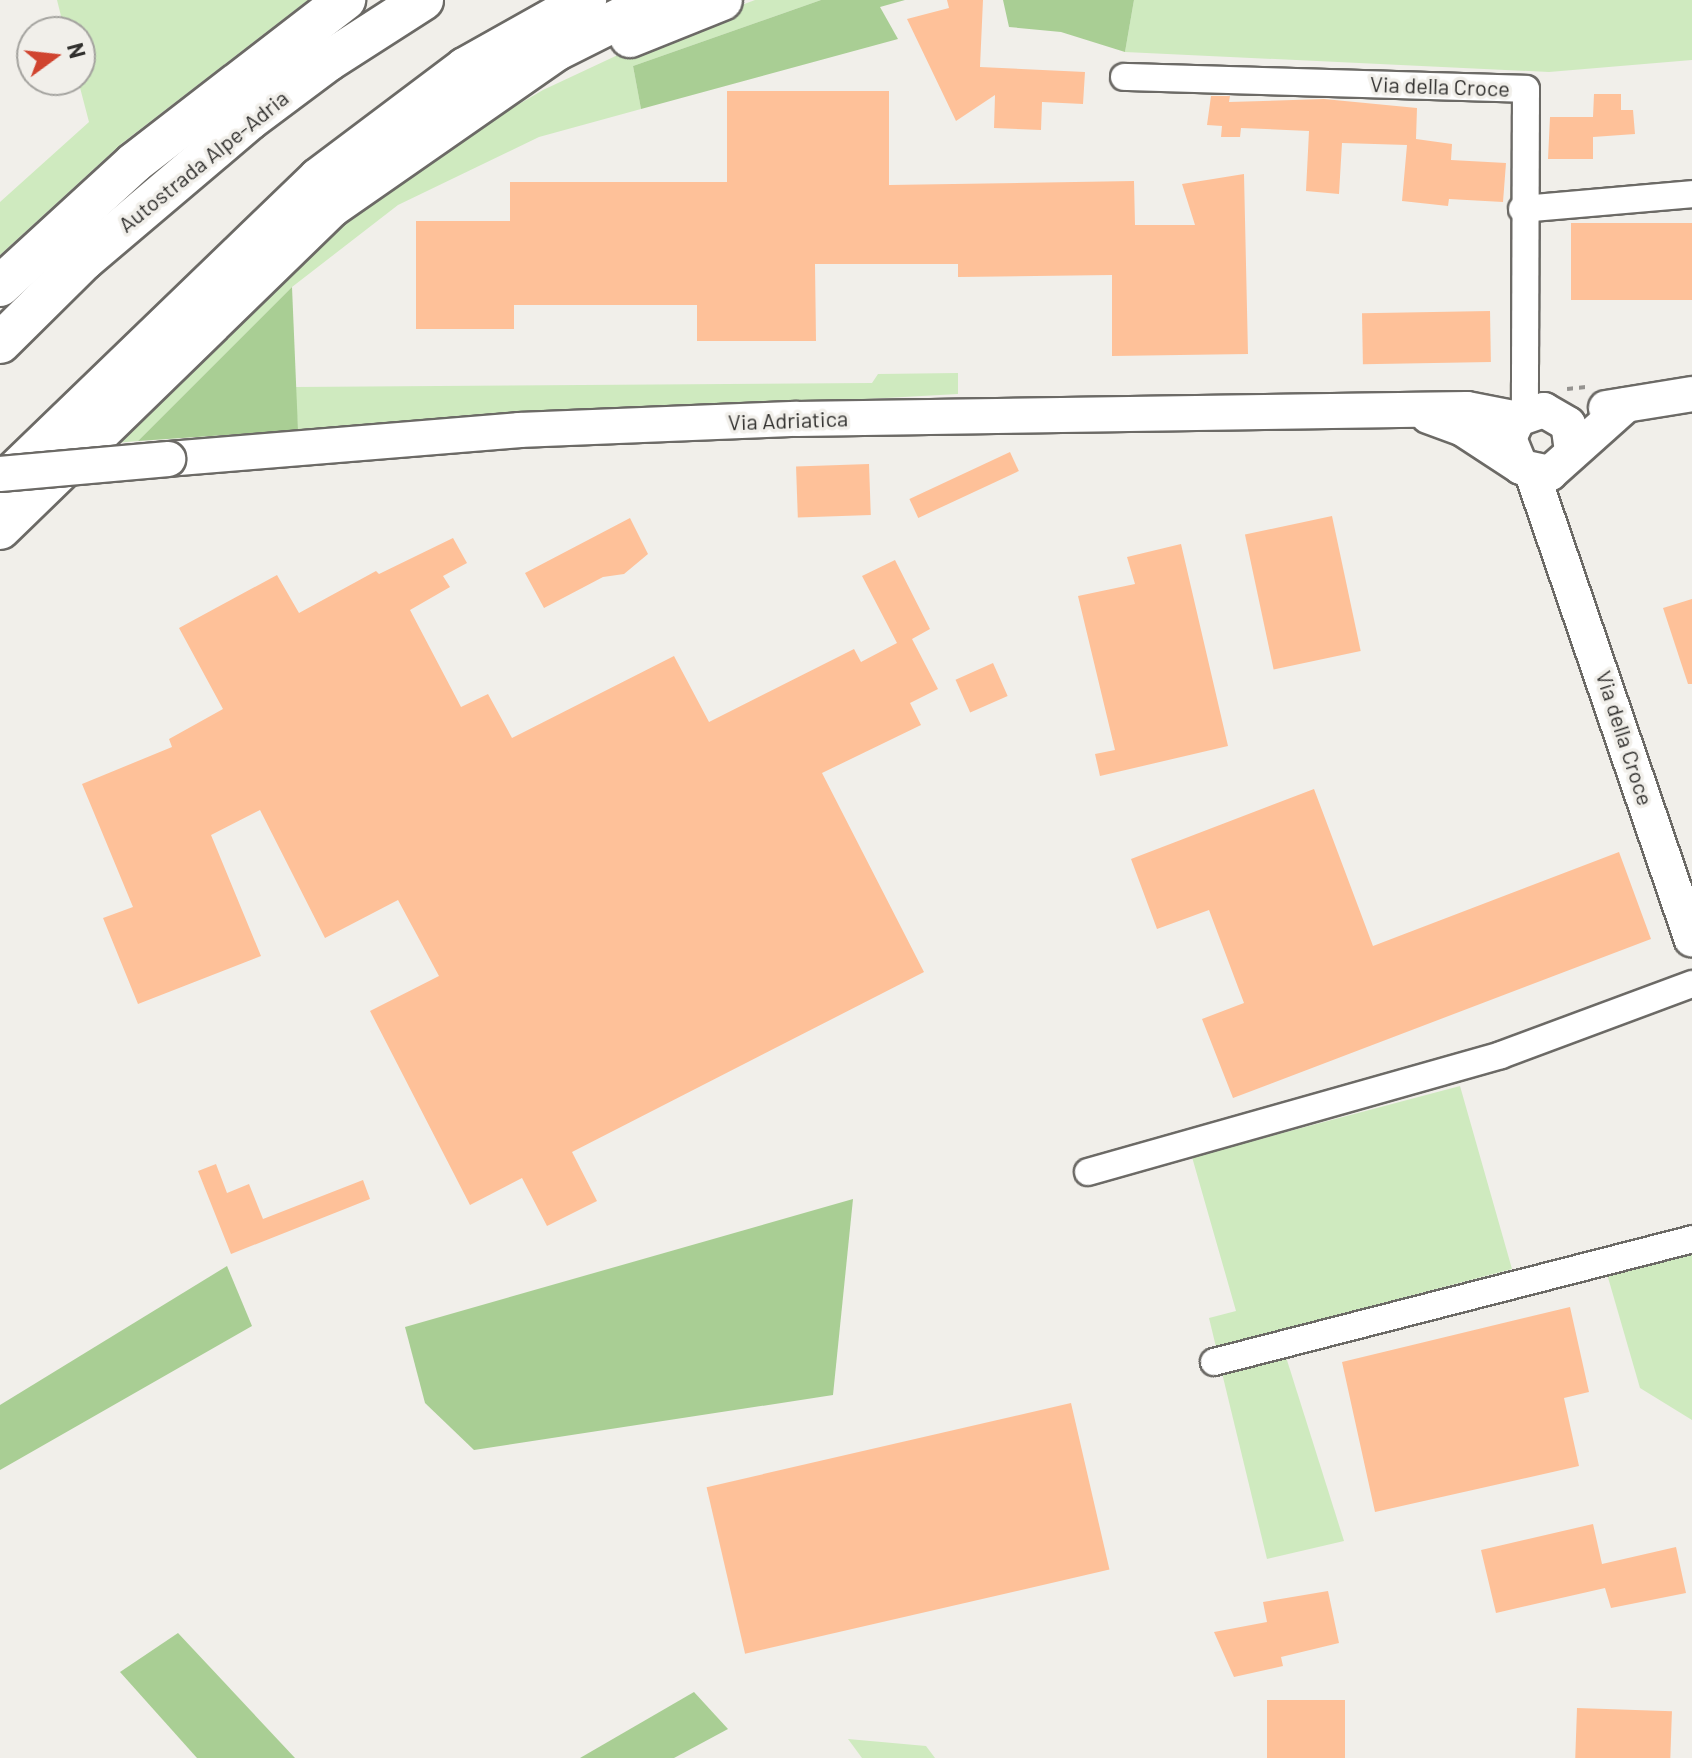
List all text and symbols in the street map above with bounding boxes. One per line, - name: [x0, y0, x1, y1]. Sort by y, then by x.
- north arrow: [16, 16, 96, 96]
- text: N: [63, 40, 92, 61]
- street label: Via della Croce: [1370, 70, 1510, 102]
- street label: Autostrada Alpe-Adria: [113, 84, 293, 238]
- street label: Via Adriatica: [727, 405, 849, 435]
- street label: Via della Croce: [1591, 667, 1659, 809]

